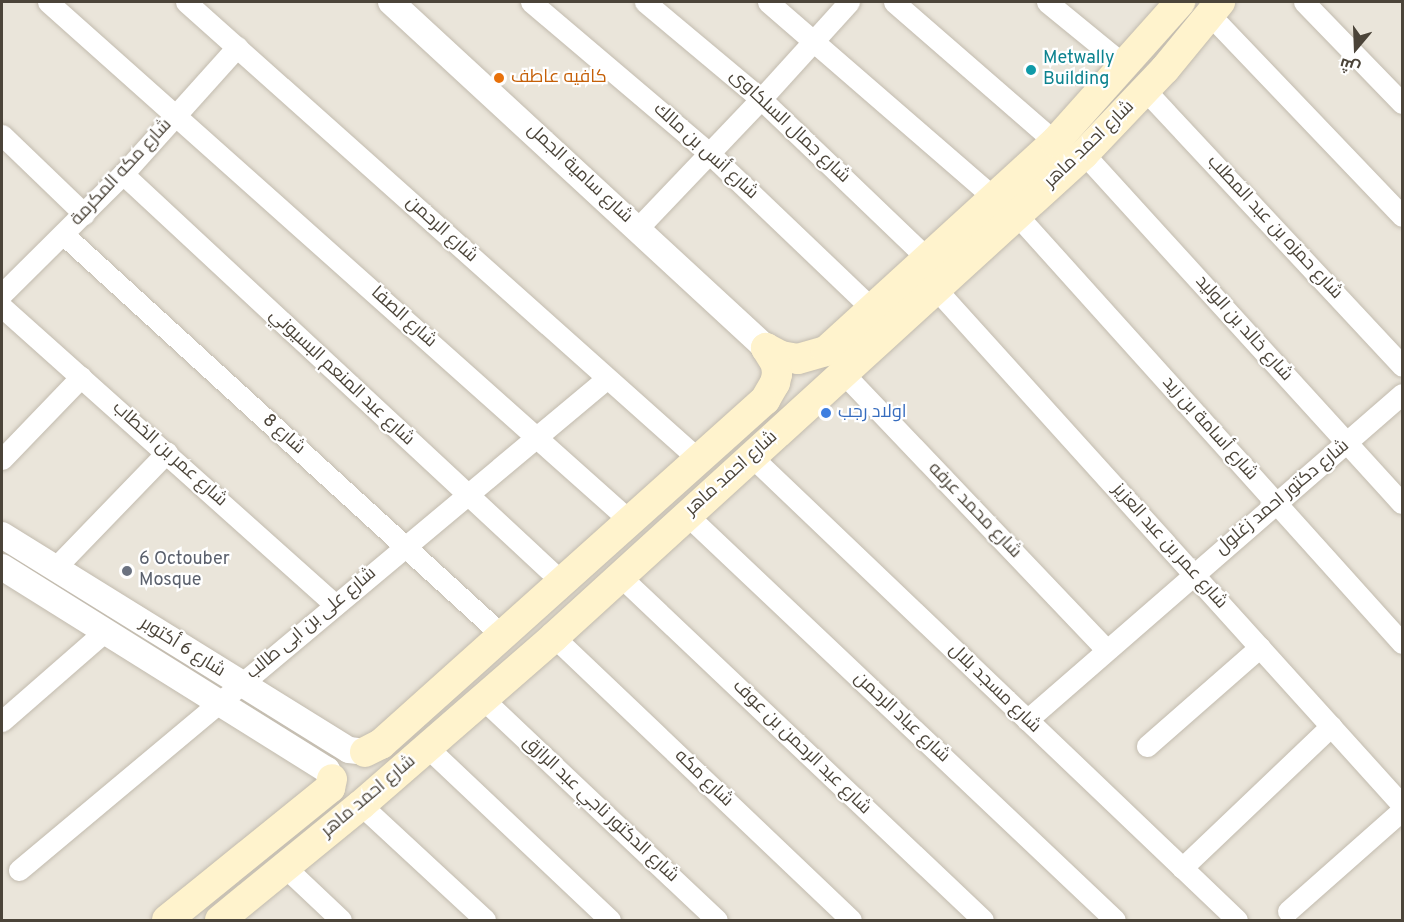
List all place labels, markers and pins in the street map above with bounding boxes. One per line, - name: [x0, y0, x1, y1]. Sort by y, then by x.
- place label: Metwally Building: [1043, 49, 1115, 92]
- marker: Metwally Building: [1024, 63, 1038, 77]
- place label: كافيه عاطف: [511, 67, 607, 89]
- marker: كافيه عاطف: [492, 71, 506, 85]
- place label: اولاد رجب: [838, 402, 907, 424]
- marker: اولاد رجب: [819, 406, 833, 420]
- place label: 6 Octouber Mosque: [139, 550, 230, 592]
- marker: 6 Octouber Mosque: [120, 564, 134, 578]

